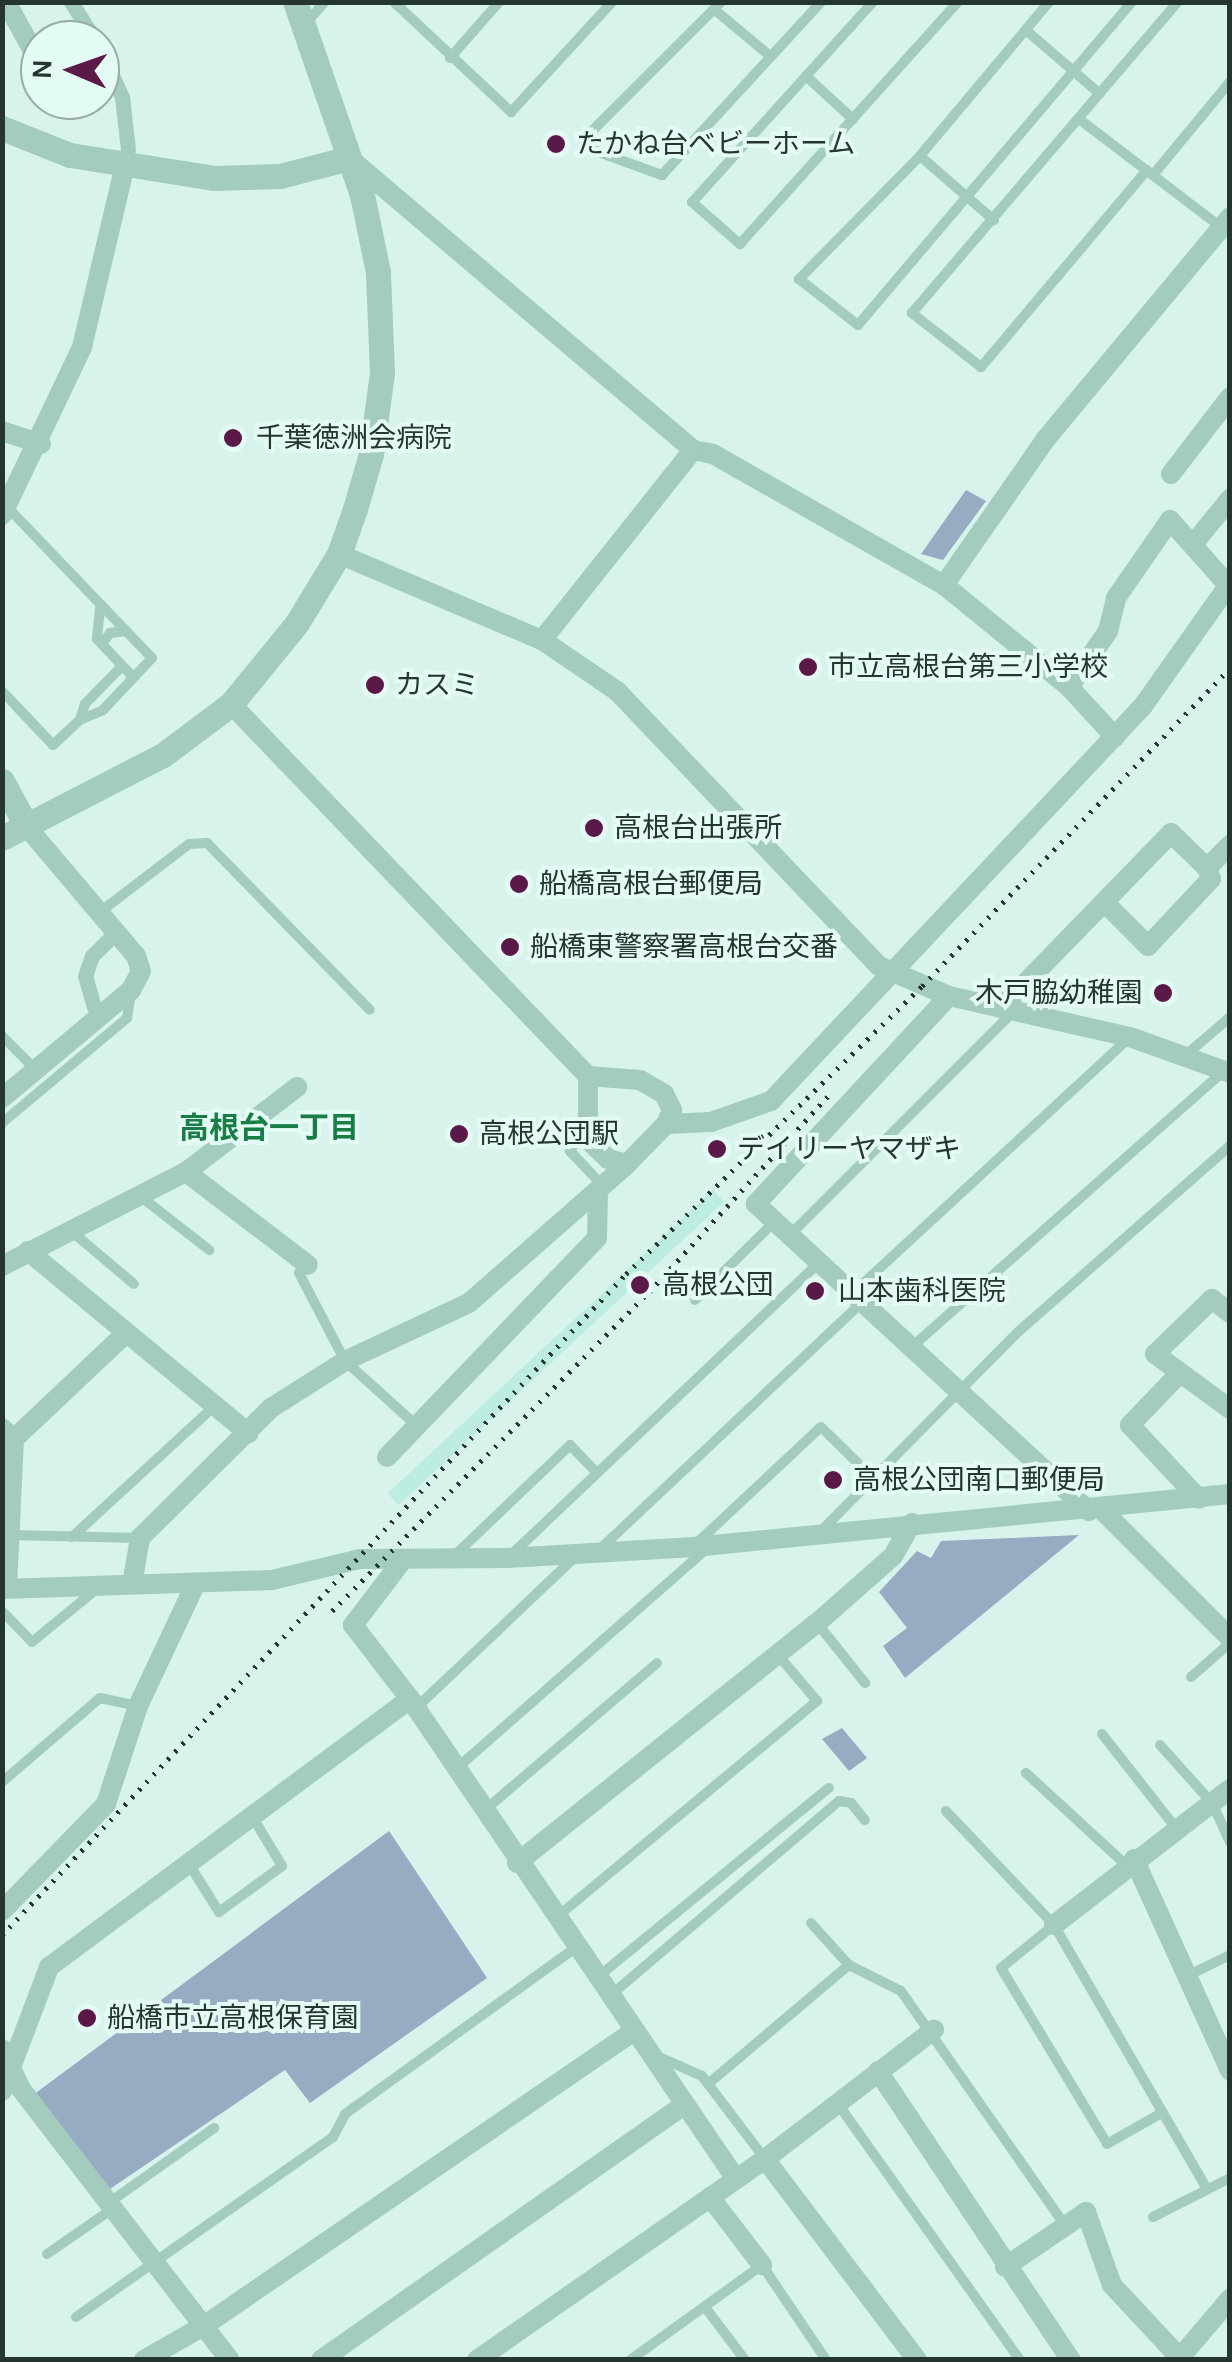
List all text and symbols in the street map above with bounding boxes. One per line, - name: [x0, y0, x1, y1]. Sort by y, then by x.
- north arrow: [20, 20, 120, 120]
- text: N: [25, 58, 58, 80]
- place label: たかね台ベビーホーム: [576, 127, 856, 161]
- marker: たかね台ベビーホーム: [545, 133, 567, 155]
- place label: 千葉徳洲会病院: [256, 421, 452, 455]
- marker: 千葉徳洲会病院: [220, 425, 246, 451]
- place label: 市立高根台第三小学校: [828, 650, 1108, 684]
- marker: 市立高根台第三小学校: [797, 656, 819, 678]
- place label: カスミ: [395, 668, 479, 702]
- marker: カスミ: [364, 674, 386, 696]
- place label: 高根台出張所: [614, 811, 782, 845]
- marker: 高根台出張所: [583, 817, 605, 839]
- place label: 船橋高根台郵便局: [539, 867, 763, 901]
- marker: 船橋高根台郵便局: [508, 873, 530, 895]
- place label: 船橋東警察署高根台交番: [530, 930, 838, 964]
- marker: 船橋東警察署高根台交番: [499, 936, 521, 958]
- place label: 木戸脇幼稚園: [975, 976, 1143, 1010]
- marker: 木戸脇幼稚園: [1152, 982, 1174, 1004]
- district label: 高根台一丁目: [179, 1110, 359, 1146]
- place label: 高根公団駅: [479, 1117, 619, 1151]
- marker: 高根公団駅: [448, 1123, 470, 1145]
- place label: デイリーヤマザキ: [737, 1132, 961, 1166]
- marker: デイリーヤマザキ: [706, 1138, 728, 1160]
- place label: 高根公団: [662, 1268, 774, 1302]
- marker: 高根公団: [627, 1272, 653, 1298]
- place label: 山本歯科医院: [838, 1274, 1006, 1308]
- marker: 山本歯科医院: [802, 1278, 828, 1304]
- place label: 高根公団南口郵便局: [853, 1463, 1105, 1497]
- marker: 高根公団南口郵便局: [822, 1469, 844, 1491]
- place label: 船橋市立高根保育園: [107, 2001, 359, 2035]
- marker: 船橋市立高根保育園: [76, 2007, 98, 2029]

